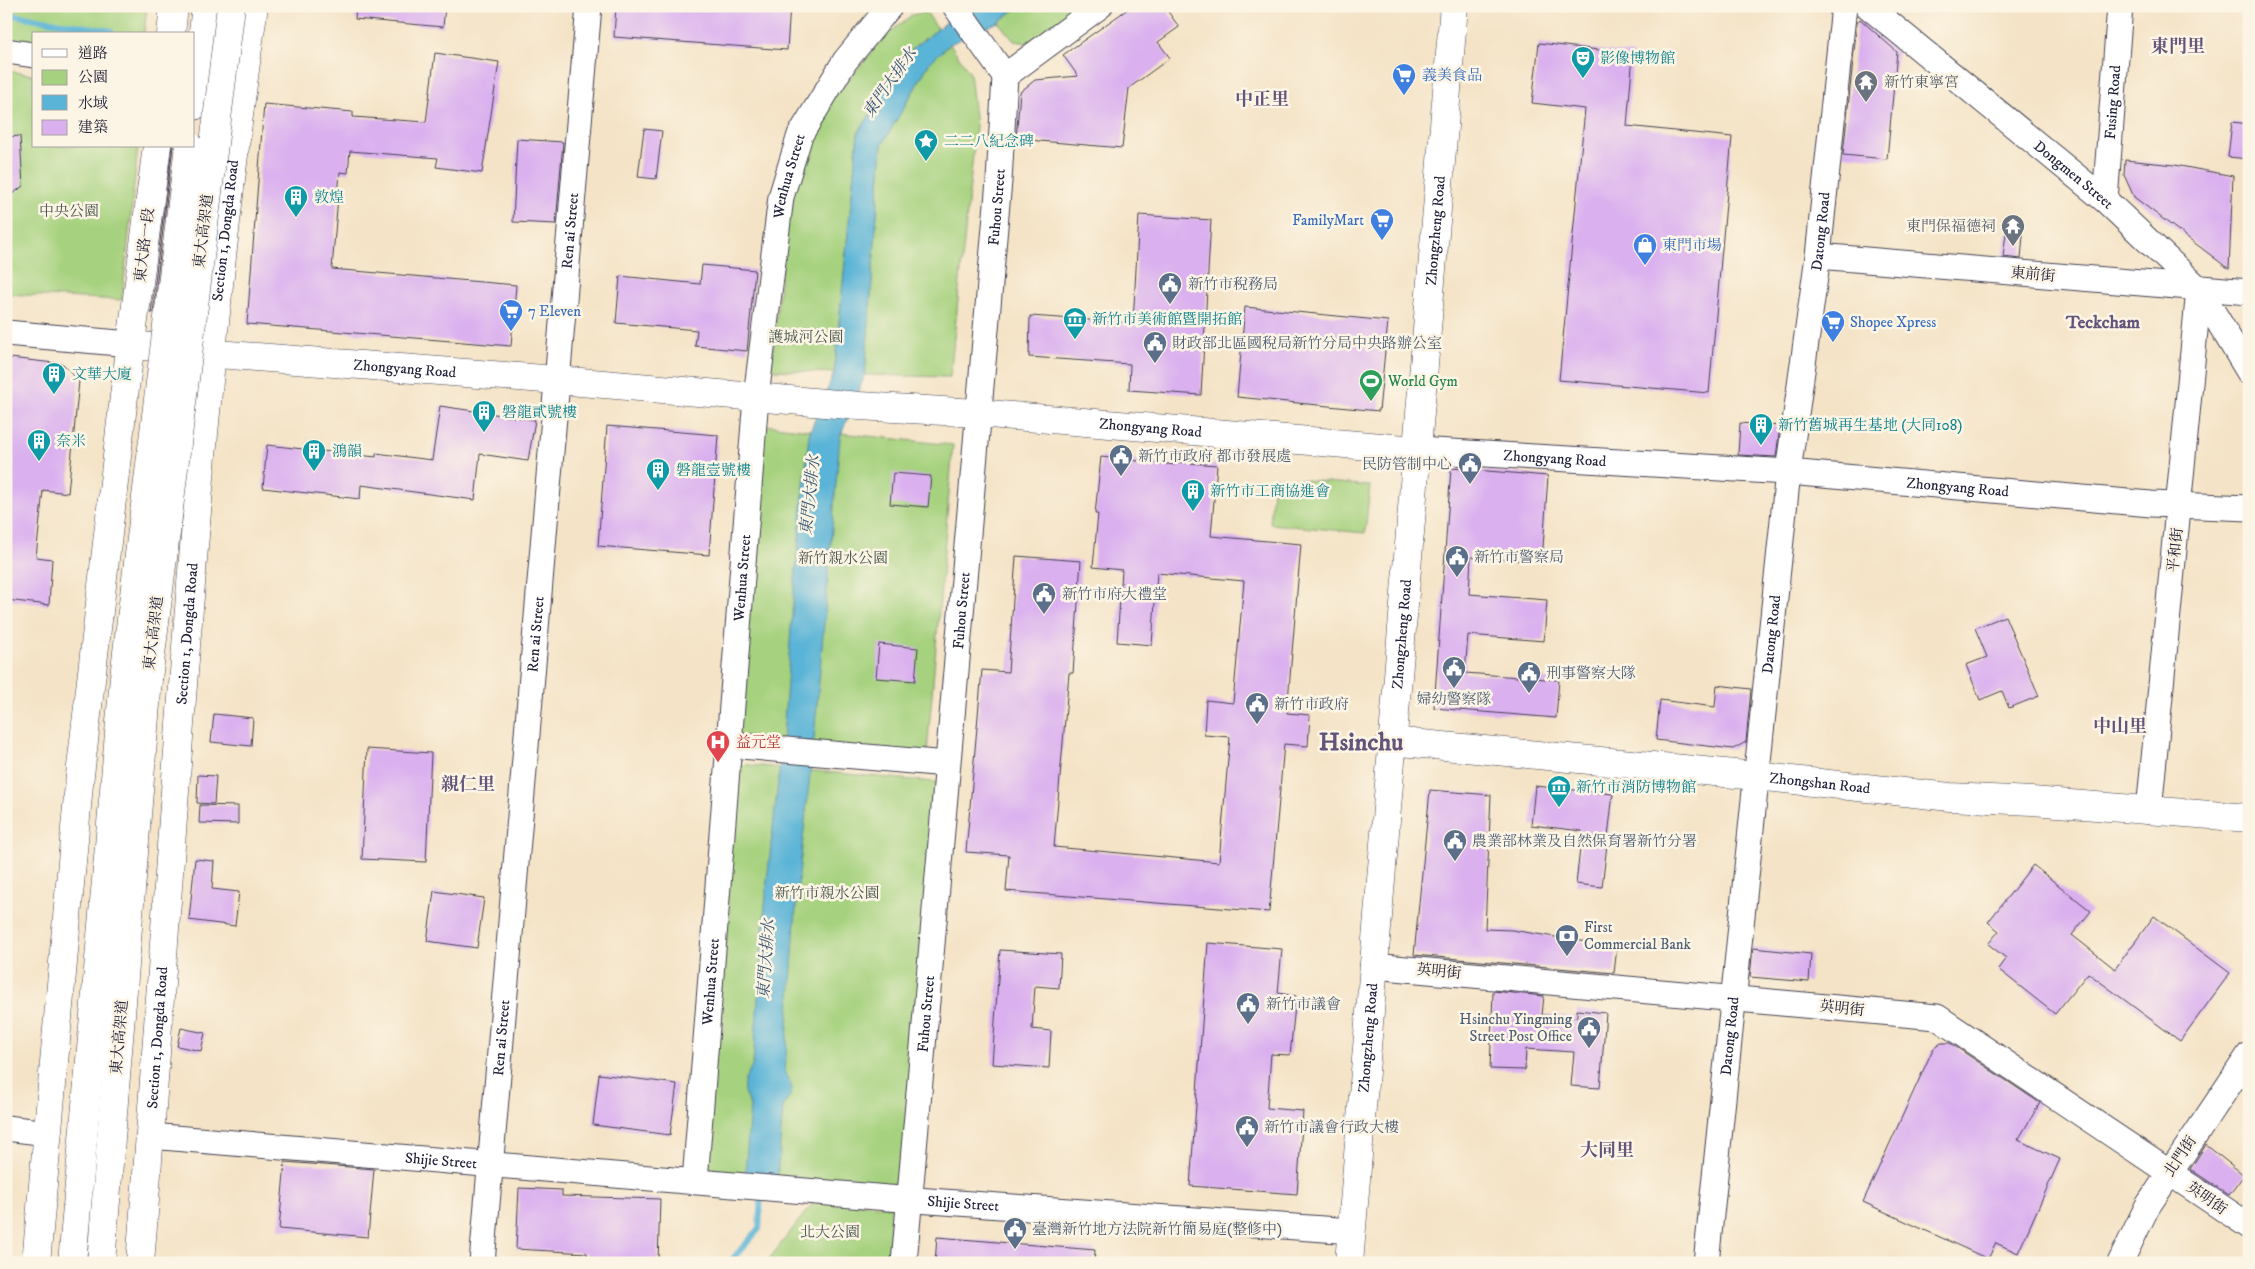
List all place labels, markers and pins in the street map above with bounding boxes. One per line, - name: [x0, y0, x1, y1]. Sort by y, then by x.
- theatre icon: 影像博物館: [1570, 45, 1596, 79]
- place label: 影像博物館: [1600, 49, 1675, 68]
- supermarket icon: 義美食品: [1391, 62, 1417, 96]
- place label: 義美食品: [1422, 66, 1482, 85]
- temple icon: 新竹東寧宮: [1853, 69, 1879, 103]
- place label: 新竹東寧宮: [1884, 73, 1959, 92]
- place icon: 二二八紀念碑: [913, 128, 939, 162]
- place label: 二二八紀念碑: [944, 132, 1034, 151]
- building icon: 敦煌: [283, 184, 309, 218]
- place label: 敦煌: [314, 188, 344, 207]
- supermarket icon: FamilyMart: [1369, 207, 1395, 241]
- place label: FamilyMart: [1292, 211, 1364, 230]
- temple icon: 東門保福德祠: [2000, 213, 2026, 247]
- place label: 東門保福德祠: [1906, 217, 1996, 236]
- shop icon: 東門市場: [1632, 232, 1658, 266]
- place label: 東門市場: [1662, 236, 1722, 255]
- public building icon: 新竹市稅務局: [1157, 271, 1183, 305]
- place label: 新竹市稅務局: [1188, 275, 1278, 294]
- supermarket icon: 7 Eleven: [498, 298, 524, 332]
- place label: 7 Eleven: [528, 302, 581, 321]
- museum icon: 新竹市美術館暨開拓館: [1062, 306, 1088, 340]
- supermarket icon: Shopee Xpress: [1820, 309, 1846, 343]
- place label: 新竹市美術館暨開拓館: [1092, 310, 1242, 329]
- place label: Shopee Xpress: [1850, 313, 1936, 332]
- public building icon: 財政部北區國稅局新竹分局中央路辦公室: [1142, 330, 1168, 364]
- place label: 財政部北區國稅局新竹分局中央路辦公室: [1172, 334, 1442, 353]
- building icon: 文華大廈: [41, 361, 67, 395]
- place label: 文華大廈: [72, 365, 132, 384]
- sports icon: World Gym: [1358, 368, 1384, 402]
- place label: World Gym: [1387, 372, 1458, 391]
- building icon: 磐龍貳號樓: [471, 399, 497, 433]
- place label: 磐龍貳號樓: [502, 403, 577, 422]
- building icon: 新竹舊城再生基地 (大同108): [1748, 412, 1774, 446]
- place label: 新竹舊城再生基地 (大同108): [1778, 416, 1962, 435]
- building icon: 奈米: [26, 428, 52, 462]
- place label: 奈米: [56, 432, 86, 451]
- building icon: 鴻韻: [301, 438, 327, 472]
- place label: 鴻韻: [332, 442, 362, 461]
- public building icon: 新竹市政府 都市發展處: [1108, 443, 1134, 477]
- place label: 新竹市政府 都市發展處: [1138, 447, 1291, 466]
- public building icon: 民防管制中心: [1457, 451, 1483, 485]
- place label: 民防管制中心: [1362, 455, 1452, 474]
- building icon: 磐龍壹號樓: [645, 457, 671, 491]
- place label: 磐龍壹號樓: [676, 461, 751, 480]
- building icon: 新竹市工商協進會: [1180, 478, 1206, 512]
- place label: 新竹市工商協進會: [1210, 482, 1330, 501]
- public building icon: 新竹市警察局: [1444, 544, 1470, 578]
- place label: 新竹市警察局: [1474, 548, 1564, 567]
- public building icon: 新竹市府大禮堂: [1031, 581, 1057, 615]
- place label: 新竹市府大禮堂: [1062, 585, 1167, 604]
- public building icon: 婦幼警察隊: [1441, 655, 1467, 689]
- public building icon: 刑事警察大隊: [1516, 660, 1542, 694]
- place label: 刑事警察大隊: [1546, 664, 1636, 683]
- place label: 婦幼警察隊: [1416, 690, 1492, 709]
- public building icon: 新竹市政府: [1244, 691, 1270, 725]
- place label: 新竹市政府: [1274, 695, 1349, 714]
- hospital icon: 益元堂: [705, 729, 731, 763]
- place label: 益元堂: [736, 733, 781, 752]
- museum icon: 新竹市消防博物館: [1546, 774, 1572, 808]
- place label: 新竹市消防博物館: [1576, 778, 1696, 797]
- public building icon: 農業部林業及自然保育署新竹分署: [1442, 828, 1468, 862]
- place label: 農業部林業及自然保育署新竹分署: [1472, 832, 1697, 851]
- place label: First Commercial Bank: [1584, 918, 1692, 954]
- bank icon: First Commercial Bank: [1554, 923, 1580, 957]
- public building icon: 新竹市議會: [1235, 991, 1261, 1025]
- place label: 新竹市議會: [1266, 995, 1341, 1014]
- place label: Hsinchu Yingming Street Post Office: [1459, 1010, 1573, 1046]
- public building icon: Hsinchu Yingming Street Post Office: [1576, 1015, 1602, 1049]
- public building icon: 新竹市議會行政大樓: [1234, 1114, 1260, 1148]
- place label: 新竹市議會行政大樓: [1264, 1118, 1399, 1137]
- public building icon: 臺灣新竹地方法院新竹簡易庭(整修中): [1002, 1216, 1028, 1250]
- place label: 臺灣新竹地方法院新竹簡易庭(整修中): [1032, 1220, 1282, 1239]

